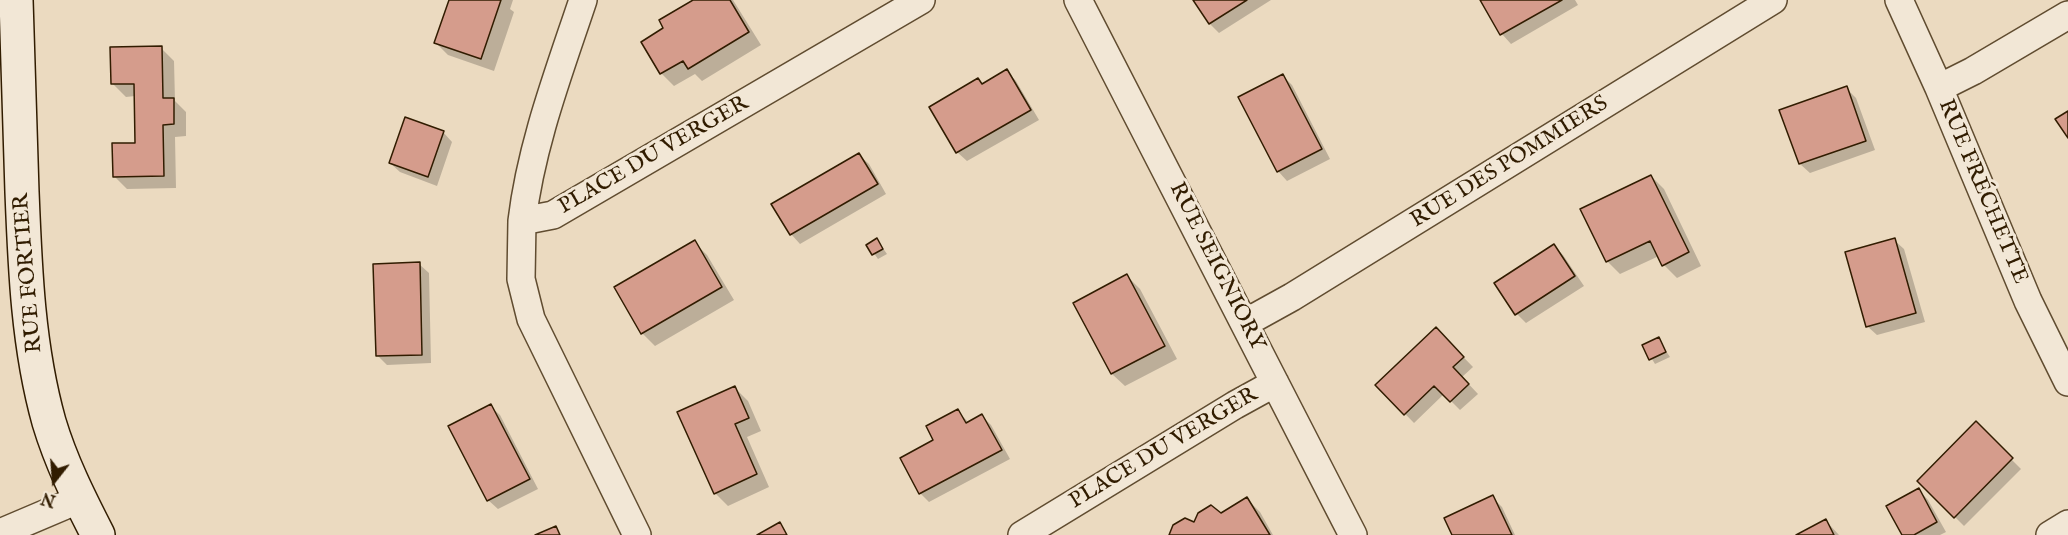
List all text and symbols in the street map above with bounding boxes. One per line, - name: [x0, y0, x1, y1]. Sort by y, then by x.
- street label: PLACE DU VERGER: [554, 91, 754, 221]
- street label: RUE DES POMMIERS: [1406, 91, 1614, 235]
- street label: RUE FRÉCHETTE: [1931, 96, 2033, 288]
- street label: RUE SEIGNIORY: [1162, 178, 1270, 356]
- street label: RUE FORTIER: [9, 192, 49, 354]
- street label: PLACE DU VERGER: [1065, 382, 1263, 516]
- north arrow: [24, 451, 84, 511]
- text: N: [39, 487, 58, 510]

